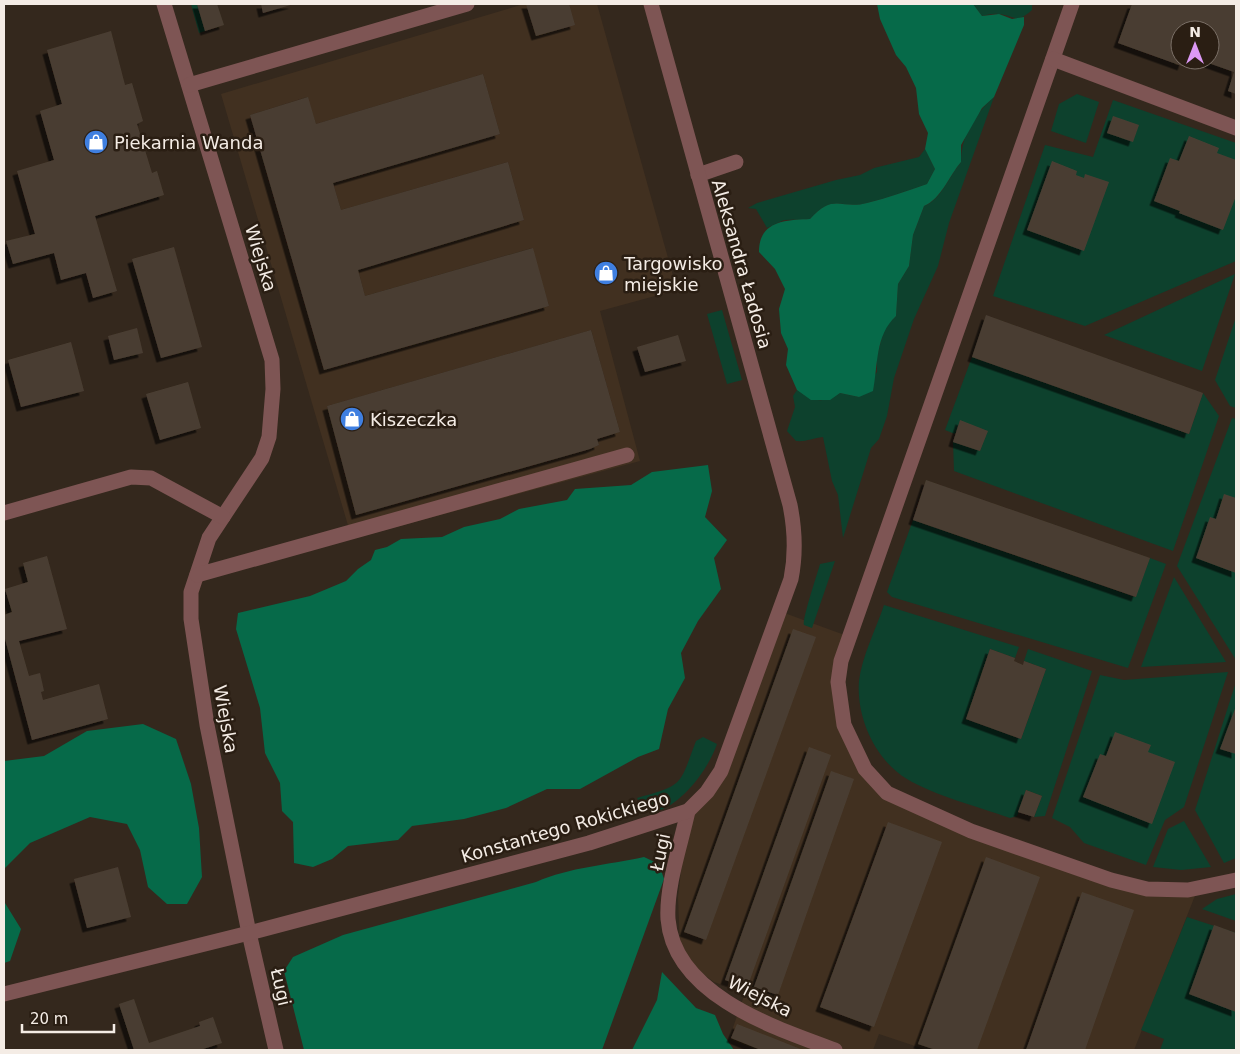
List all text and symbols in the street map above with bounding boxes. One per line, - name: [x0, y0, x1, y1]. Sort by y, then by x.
- north arrow: [1170, 20, 1220, 70]
- text: N: [1189, 24, 1201, 40]
- shop icon: Piekarnia Wanda: [83, 129, 109, 155]
- place label: Piekarnia Wanda: [114, 132, 263, 153]
- street label: Aleksandra Ładosia: [708, 177, 776, 351]
- street label: Wiejska: [241, 222, 281, 294]
- place label: Targowisko miejskie: [623, 253, 722, 295]
- shop icon: Targowisko miejskie: [593, 260, 619, 286]
- shop icon: Kiszeczka: [339, 406, 365, 432]
- place label: Kiszeczka: [370, 409, 457, 430]
- street label: Wiejska: [210, 683, 242, 755]
- street label: Konstantego Rokickiego: [459, 787, 671, 867]
- street label: Ługi: [646, 831, 674, 874]
- street label: Ługi: [266, 965, 295, 1008]
- street label: Wiejska: [724, 971, 796, 1021]
- scale bar: [22, 1002, 115, 1034]
- text: 20 m: [30, 1010, 68, 1028]

